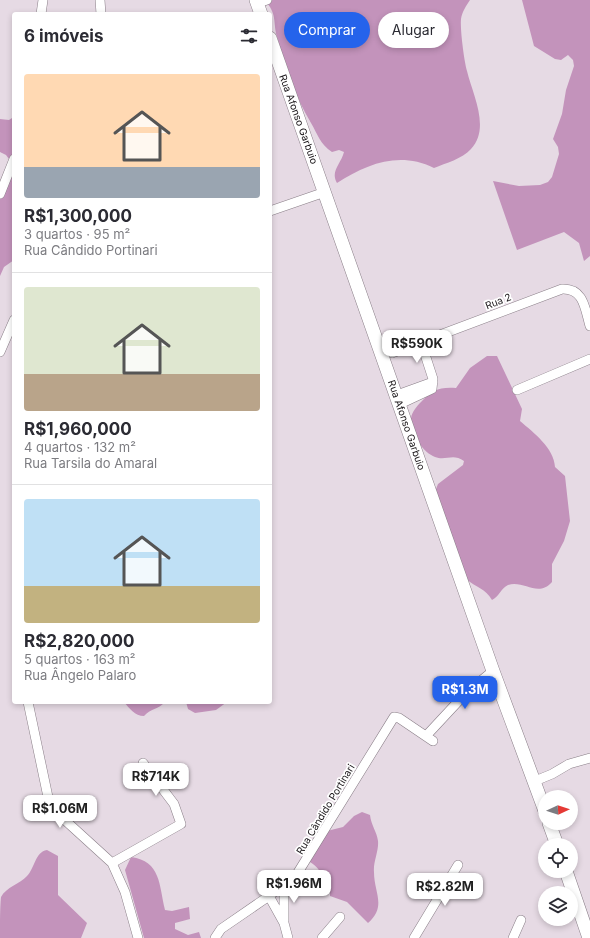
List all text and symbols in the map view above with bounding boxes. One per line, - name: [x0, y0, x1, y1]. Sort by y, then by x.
- chip: Comprar: [284, 12, 370, 48]
- chip: Alugar: [378, 12, 449, 48]
- icon: filters: [238, 25, 260, 47]
- text: 6 imóveis: [24, 26, 103, 46]
- street label: Rua Afonso Garbuio: [277, 73, 321, 165]
- icon: home: [106, 100, 178, 172]
- text: R$1,300,000: [24, 206, 132, 226]
- text: 3 quartos · 95 m²: [24, 226, 130, 242]
- text: Rua Cândido Portinari: [24, 242, 158, 258]
- street label: Rua 2: [483, 291, 513, 311]
- icon: home: [106, 313, 178, 385]
- pin: R$590K: [384, 330, 450, 364]
- text: R$590K: [391, 335, 443, 351]
- street label: Rua Afonso Garbuio: [386, 378, 428, 472]
- text: R$1,960,000: [24, 419, 132, 439]
- text: 4 quartos · 132 m²: [24, 439, 136, 455]
- text: Rua Tarsila do Amaral: [24, 455, 157, 471]
- icon: home: [106, 525, 178, 597]
- text: R$2,820,000: [24, 631, 135, 651]
- text: 5 quartos · 163 m²: [24, 651, 136, 667]
- text: Rua Ângelo Palaro: [24, 667, 136, 683]
- pin: R$1.3M: [432, 676, 498, 710]
- text: R$1.3M: [441, 681, 489, 697]
- street label: Rua Cândido Portinari: [293, 762, 357, 856]
- pin: R$714K: [123, 763, 189, 797]
- text: R$714K: [132, 768, 180, 784]
- north arrow: [538, 790, 578, 830]
- map controls: [538, 790, 578, 926]
- pin: R$1.06M: [23, 795, 97, 829]
- text: R$1.06M: [32, 800, 88, 816]
- button: locate: [538, 838, 578, 878]
- pin: R$1.96M: [257, 870, 331, 904]
- pin: R$2.82M: [408, 873, 482, 907]
- text: R$1.96M: [266, 875, 322, 891]
- text: R$2.82M: [416, 878, 474, 894]
- button: layers: [538, 886, 578, 926]

